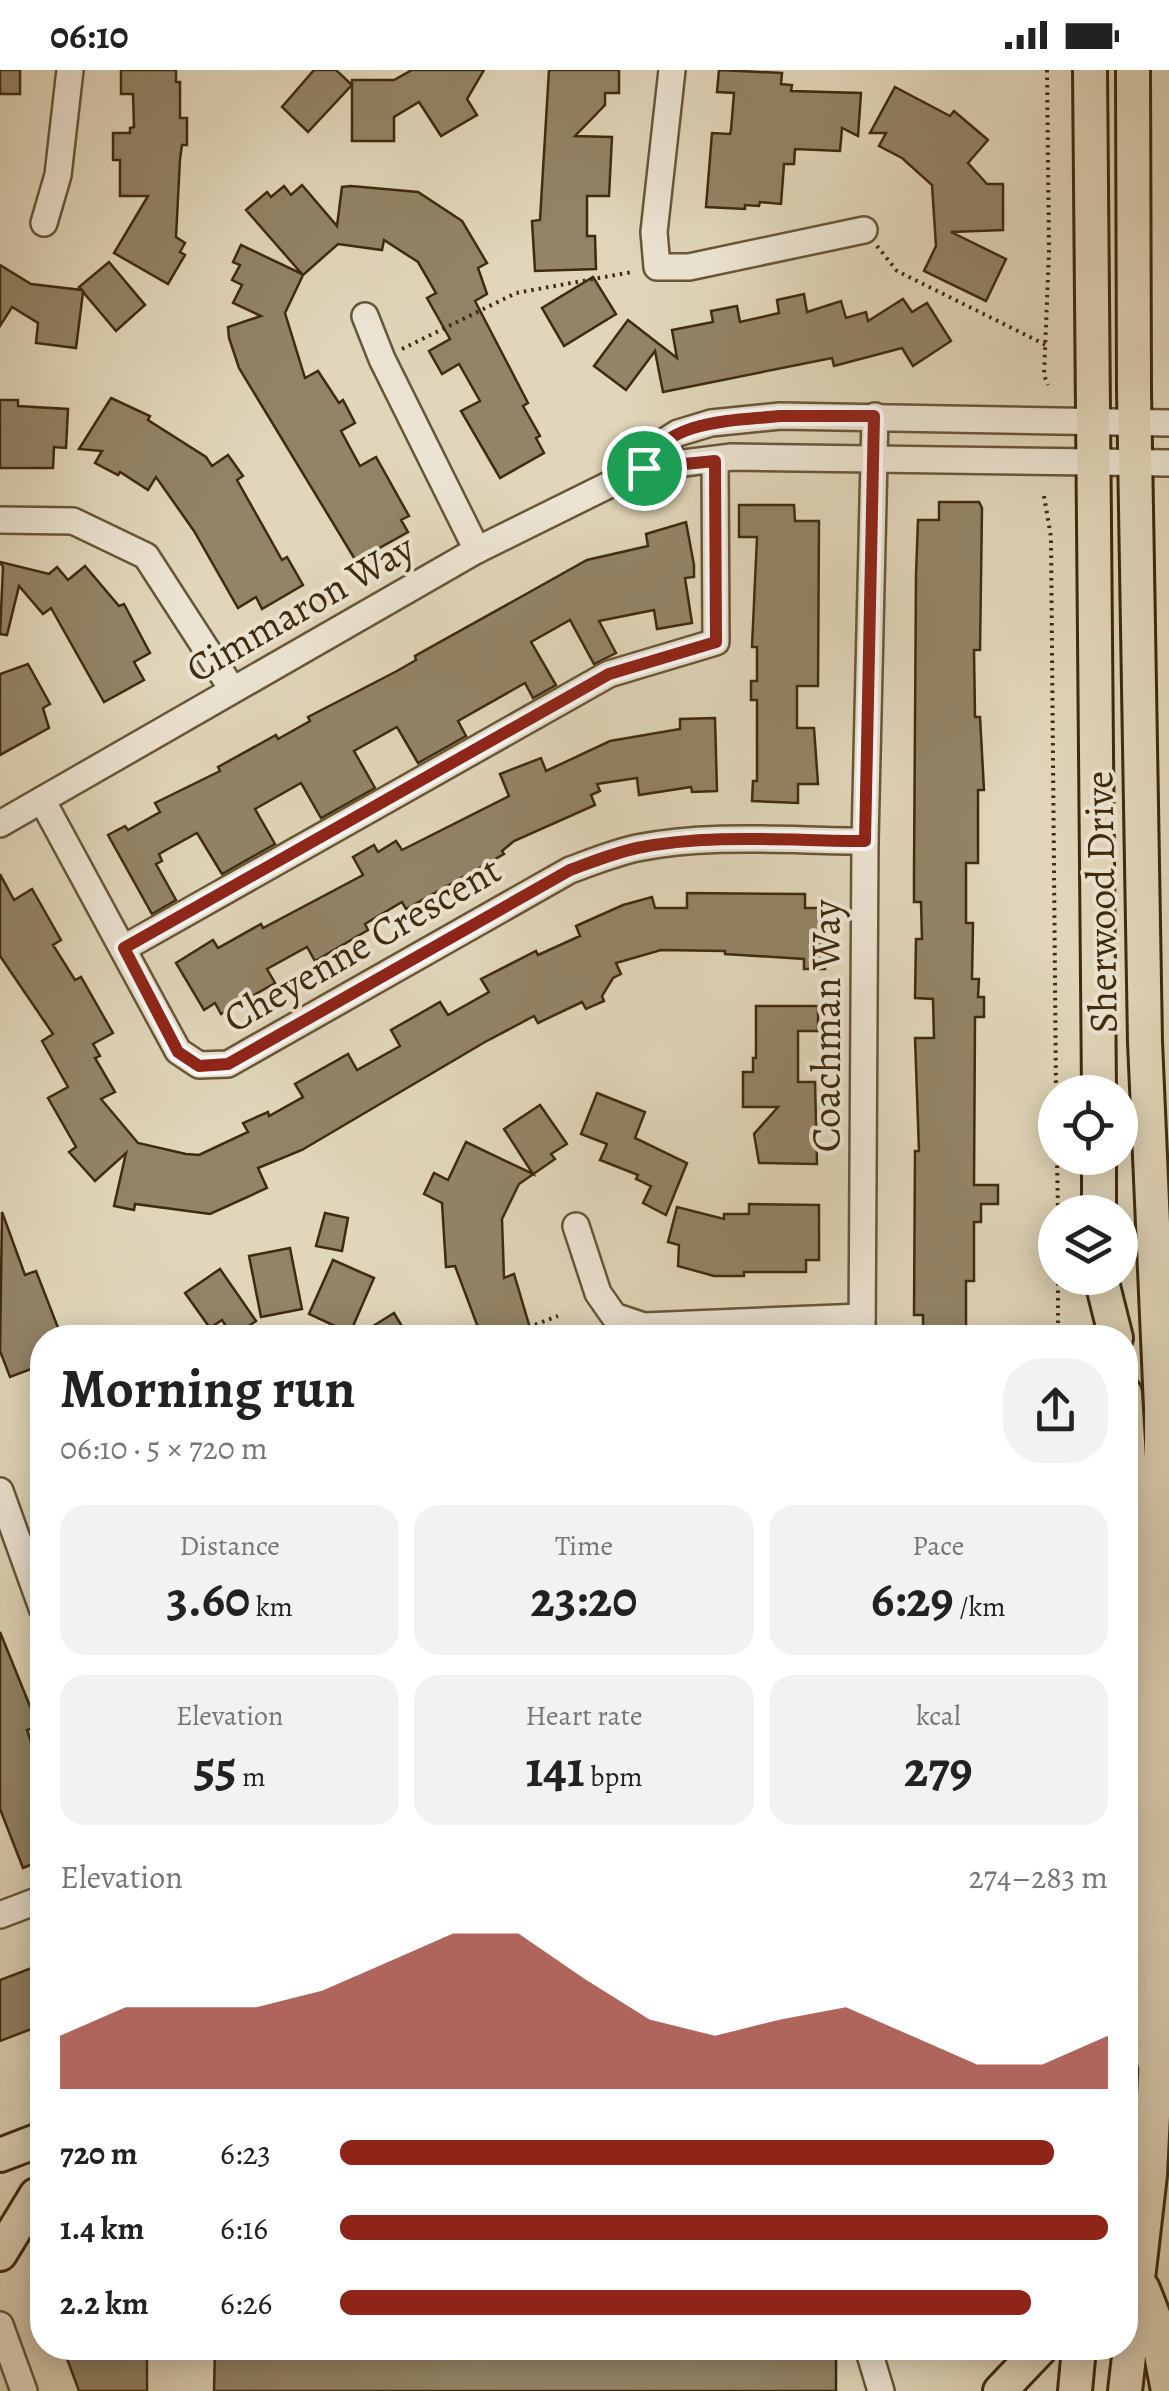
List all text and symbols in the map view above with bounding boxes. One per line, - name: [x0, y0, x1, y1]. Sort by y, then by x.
- text: 06:10: [50, 9, 129, 61]
- pin: [602, 426, 687, 511]
- icon: arrive: [617, 441, 672, 496]
- street label: Cimmaron Way: [176, 520, 425, 696]
- street label: Sherwood Drive: [1071, 770, 1131, 1034]
- street label: Cheyenne Crescent: [213, 842, 511, 1046]
- street label: Coachman Way: [799, 899, 854, 1152]
- map controls: [1038, 1075, 1138, 1295]
- button: locate: [1038, 1075, 1138, 1175]
- button: layers: [1038, 1195, 1138, 1295]
- text: Morning run: [60, 1351, 355, 1426]
- button: share: [1003, 1358, 1108, 1463]
- text: 06:10 · 5 × 720 m: [60, 1426, 268, 1470]
- text: Distance: [179, 1527, 280, 1565]
- text: Time: [555, 1527, 613, 1565]
- text: Pace: [912, 1527, 964, 1565]
- text: 3.60: [166, 1565, 250, 1633]
- text: 23:20: [531, 1565, 637, 1633]
- text: 6:29: [871, 1565, 954, 1633]
- text: km: [250, 1588, 293, 1626]
- text: /km: [954, 1588, 1006, 1626]
- text: Elevation: [176, 1697, 283, 1735]
- text: Heart rate: [526, 1697, 642, 1735]
- text: kcal: [916, 1697, 961, 1735]
- text: 55: [194, 1735, 237, 1803]
- text: 141: [525, 1735, 585, 1803]
- text: 279: [904, 1735, 973, 1803]
- text: m: [237, 1758, 265, 1796]
- text: bpm: [585, 1758, 643, 1796]
- text: Elevation: [60, 1855, 183, 1899]
- text: 274–283 m: [968, 1855, 1108, 1899]
- text: 720 m: [60, 2131, 138, 2175]
- text: 6:23: [220, 2131, 271, 2175]
- text: 1.4 km: [60, 2206, 144, 2250]
- text: 6:16: [220, 2206, 268, 2250]
- text: 2.2 km: [60, 2281, 149, 2325]
- text: 6:26: [220, 2281, 272, 2325]

